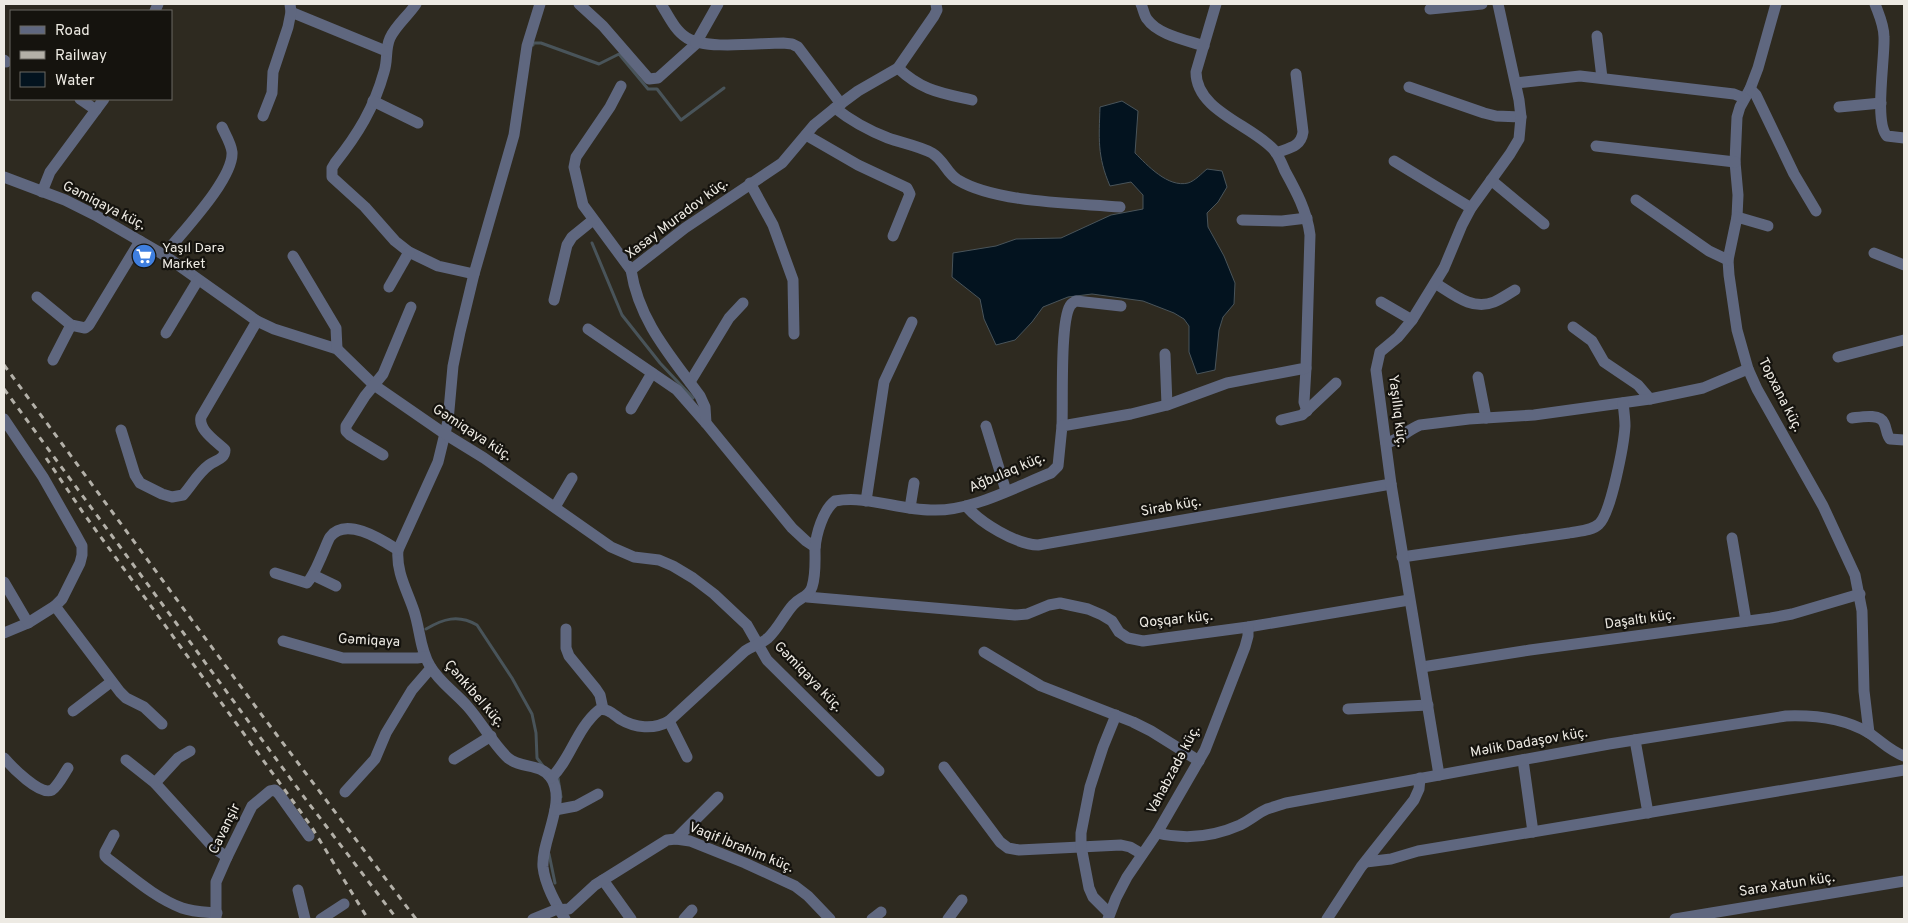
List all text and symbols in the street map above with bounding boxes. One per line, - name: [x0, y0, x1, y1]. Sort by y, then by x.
- legend: [10, 10, 172, 100]
- text: Road: [55, 22, 90, 41]
- text: Railway: [55, 47, 107, 66]
- text: Water: [55, 72, 95, 91]
- street label: Xasay Muradov küç.: [623, 175, 731, 263]
- street label: Gəmiqaya küç.: [60, 178, 148, 234]
- place label: Yaşıl Dərə Market: [162, 240, 225, 273]
- supermarket icon: Yaşıl Dərə Market: [131, 243, 157, 269]
- street label: Topxana küç.: [1754, 355, 1806, 435]
- street label: Yaşıllıq küç.: [1384, 374, 1410, 448]
- street label: Gəmiqaya küç.: [429, 401, 515, 465]
- street label: Ağbulaq küç.: [966, 449, 1048, 497]
- street label: Sirab küç.: [1139, 493, 1203, 521]
- street label: Daşaltı küç.: [1604, 607, 1676, 633]
- street label: Qoşqar küç.: [1138, 608, 1214, 632]
- street label: Gəmiqaya: [337, 631, 401, 651]
- street label: Gəmiqaya küç.: [770, 638, 846, 716]
- street label: Çənkibel küç.: [440, 657, 508, 731]
- street label: Vahabzadə küç.: [1144, 723, 1204, 817]
- street label: Məlik Dadaşov küç.: [1469, 724, 1589, 762]
- street label: Cavanşir: [205, 800, 245, 857]
- street label: Vaqif İbrahim küç.: [686, 818, 796, 877]
- street label: Sara Xatun küç.: [1738, 869, 1836, 901]

